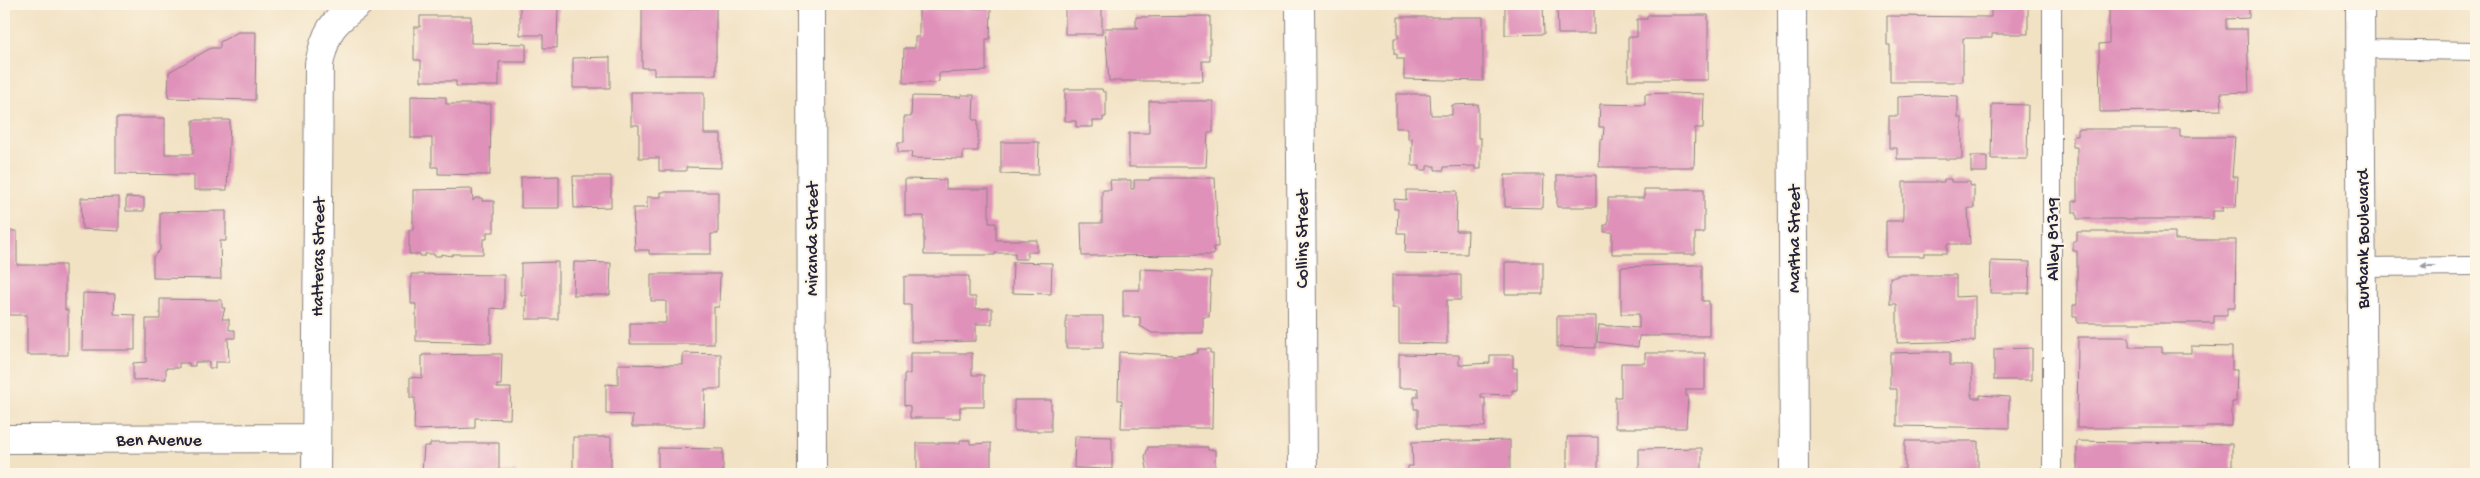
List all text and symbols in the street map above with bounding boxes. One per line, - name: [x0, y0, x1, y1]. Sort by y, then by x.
- street label: Burbank Boulevard: [2354, 168, 2375, 310]
- street label: Miranda Street: [803, 180, 824, 296]
- street label: Martha Street: [1785, 183, 1806, 293]
- street label: Collins Street: [1293, 188, 1314, 288]
- street label: Hatteras Street: [308, 195, 331, 317]
- street label: Alley 81319: [2044, 197, 2065, 281]
- one-way arrow: [2419, 262, 2435, 270]
- street label: Ben Avenue: [115, 431, 202, 452]

